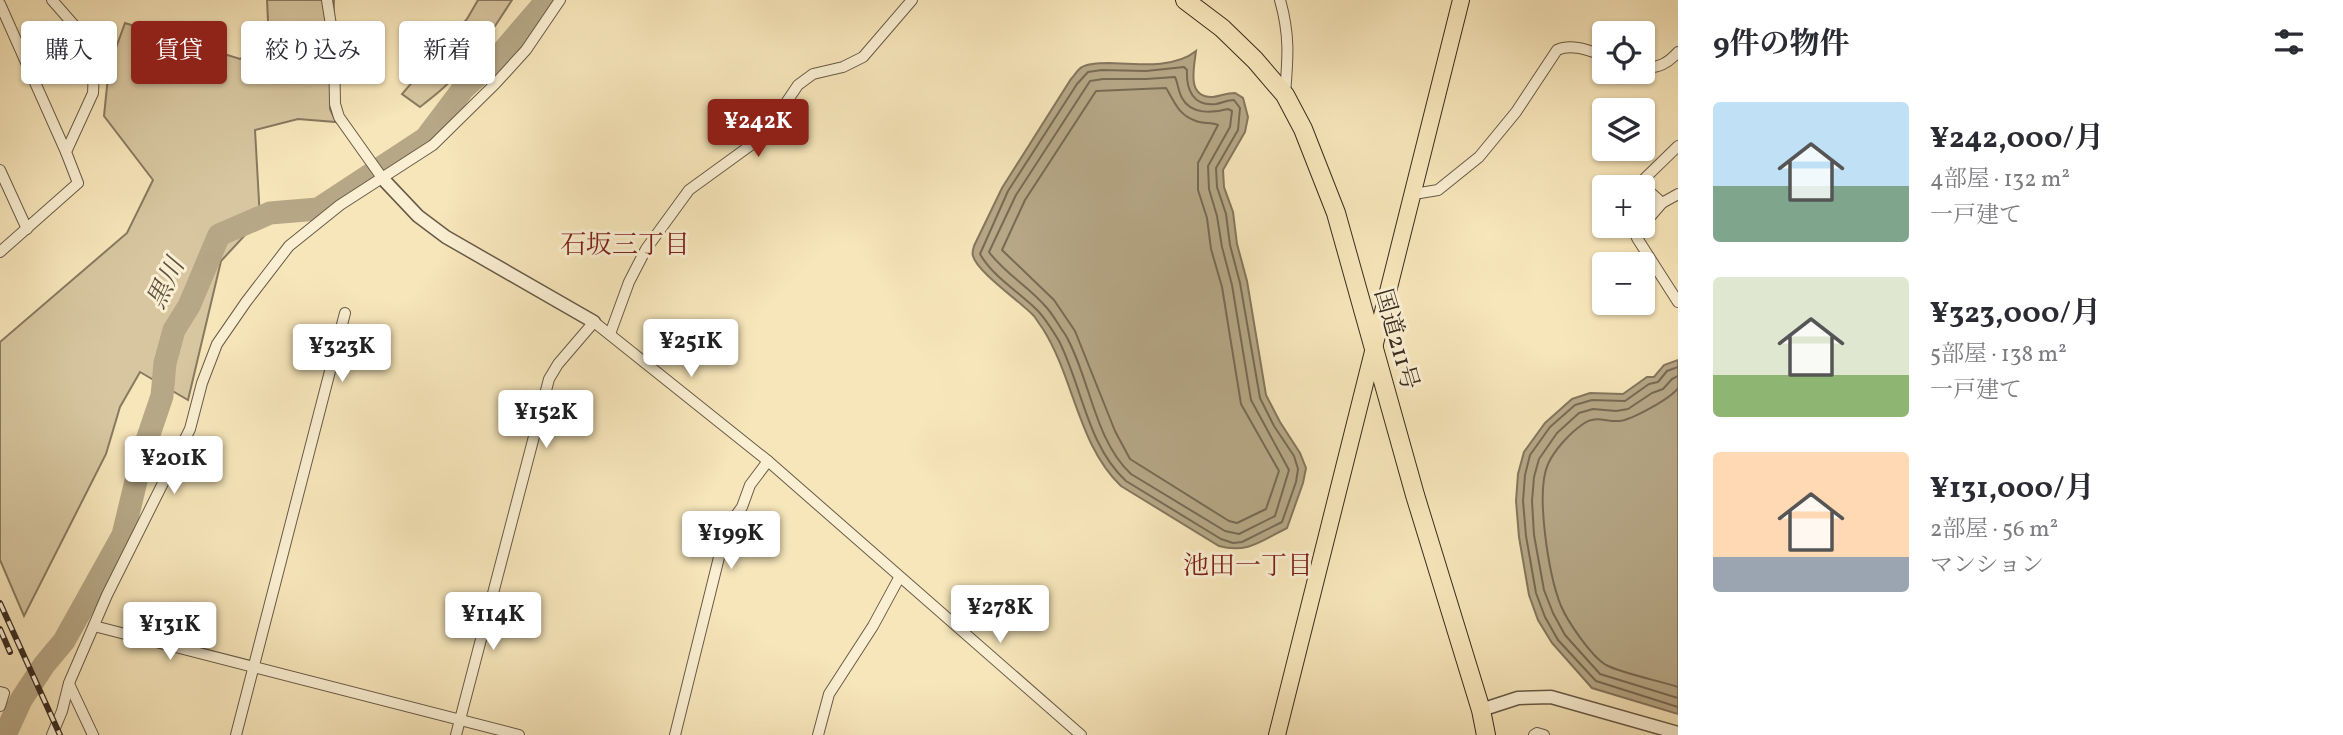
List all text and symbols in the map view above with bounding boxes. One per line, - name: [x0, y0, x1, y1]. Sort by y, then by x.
- chip: 購入: [21, 21, 117, 84]
- chip: 賃貸: [131, 21, 227, 84]
- chip: 絞り込み: [241, 21, 385, 84]
- chip: 新着: [399, 21, 495, 84]
- map controls: [1592, 21, 1655, 315]
- button: locate: [1592, 21, 1655, 84]
- icon: filters: [2270, 23, 2308, 61]
- text: 9件の物件: [1713, 24, 1850, 66]
- button: layers: [1592, 98, 1655, 161]
- pin: ¥242K: [709, 100, 807, 159]
- text: ¥242K: [724, 106, 792, 138]
- text: ¥242,000/月: [1930, 118, 2104, 160]
- icon: home: [1769, 130, 1853, 214]
- text: 4部屋 · 132 m²: [1930, 164, 2070, 196]
- button: +: [1592, 175, 1655, 238]
- text: 一戸建て: [1930, 200, 2022, 232]
- district label: 石坂三丁目: [560, 228, 690, 264]
- water label: 黒川: [139, 250, 196, 315]
- button: −: [1592, 252, 1655, 315]
- street label: 国道211号: [1364, 285, 1426, 394]
- text: ¥323,000/月: [1930, 293, 2101, 335]
- icon: home: [1769, 305, 1853, 389]
- pin: ¥251K: [642, 320, 740, 379]
- pin: ¥323K: [293, 324, 391, 384]
- text: ¥251K: [659, 326, 723, 358]
- text: ¥323K: [309, 331, 375, 363]
- text: 5部屋 · 138 m²: [1930, 339, 2067, 371]
- text: 一戸建て: [1930, 375, 2022, 407]
- pin: ¥152K: [497, 391, 595, 450]
- text: ¥152K: [514, 397, 578, 429]
- pin: ¥201K: [125, 436, 223, 496]
- text: ¥201K: [141, 443, 207, 475]
- text: ¥131,000/月: [1930, 468, 2095, 510]
- icon: home: [1769, 480, 1853, 564]
- pin: ¥199K: [682, 512, 780, 571]
- text: 2部屋 · 56 m²: [1930, 514, 2058, 546]
- text: ¥199K: [698, 518, 764, 550]
- district label: 池田一丁目: [1183, 549, 1313, 585]
- text: マンション: [1930, 550, 2044, 582]
- pin: ¥278K: [951, 586, 1049, 645]
- pin: ¥114K: [444, 592, 542, 652]
- text: ¥278K: [967, 592, 1033, 624]
- text: ¥114K: [461, 599, 525, 631]
- pin: ¥131K: [121, 602, 219, 662]
- text: ¥131K: [139, 609, 201, 641]

